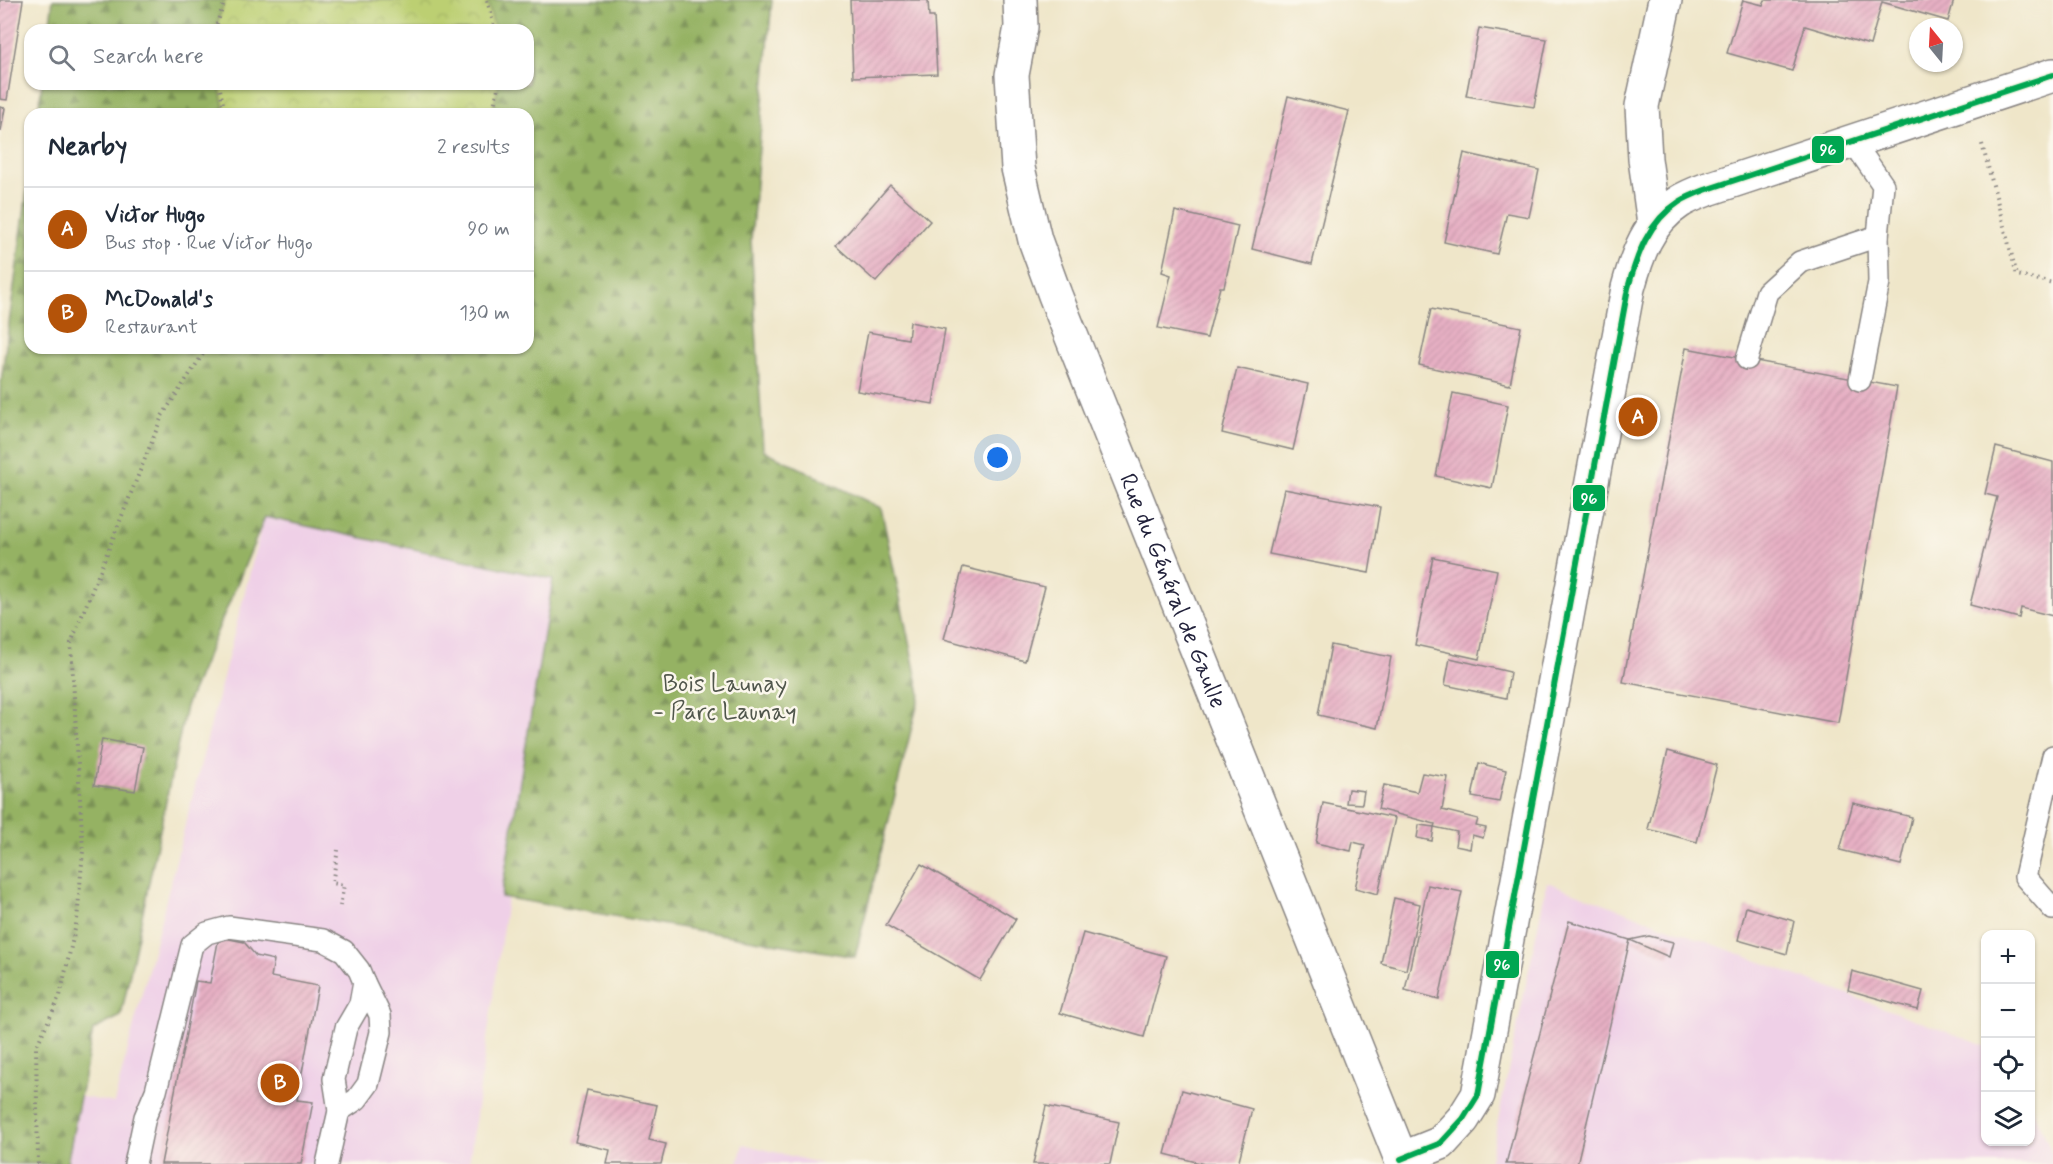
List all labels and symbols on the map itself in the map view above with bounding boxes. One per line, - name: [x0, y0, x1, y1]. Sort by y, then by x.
- north arrow: [1909, 18, 1963, 72]
- line badge: 96: [1811, 135, 1845, 164]
- text: 96: [1820, 140, 1836, 161]
- pin: A: [1618, 394, 1658, 440]
- your location: [983, 443, 1012, 472]
- street label: Rue du Général de Gaulle: [1111, 469, 1233, 713]
- line badge: 96: [1572, 484, 1606, 512]
- text: 96: [1581, 489, 1597, 510]
- park label: Bois Launay - Parc Launay: [653, 669, 797, 728]
- line badge: 96: [1485, 950, 1520, 979]
- text: 96: [1494, 955, 1510, 976]
- pin: B: [260, 1060, 300, 1106]

